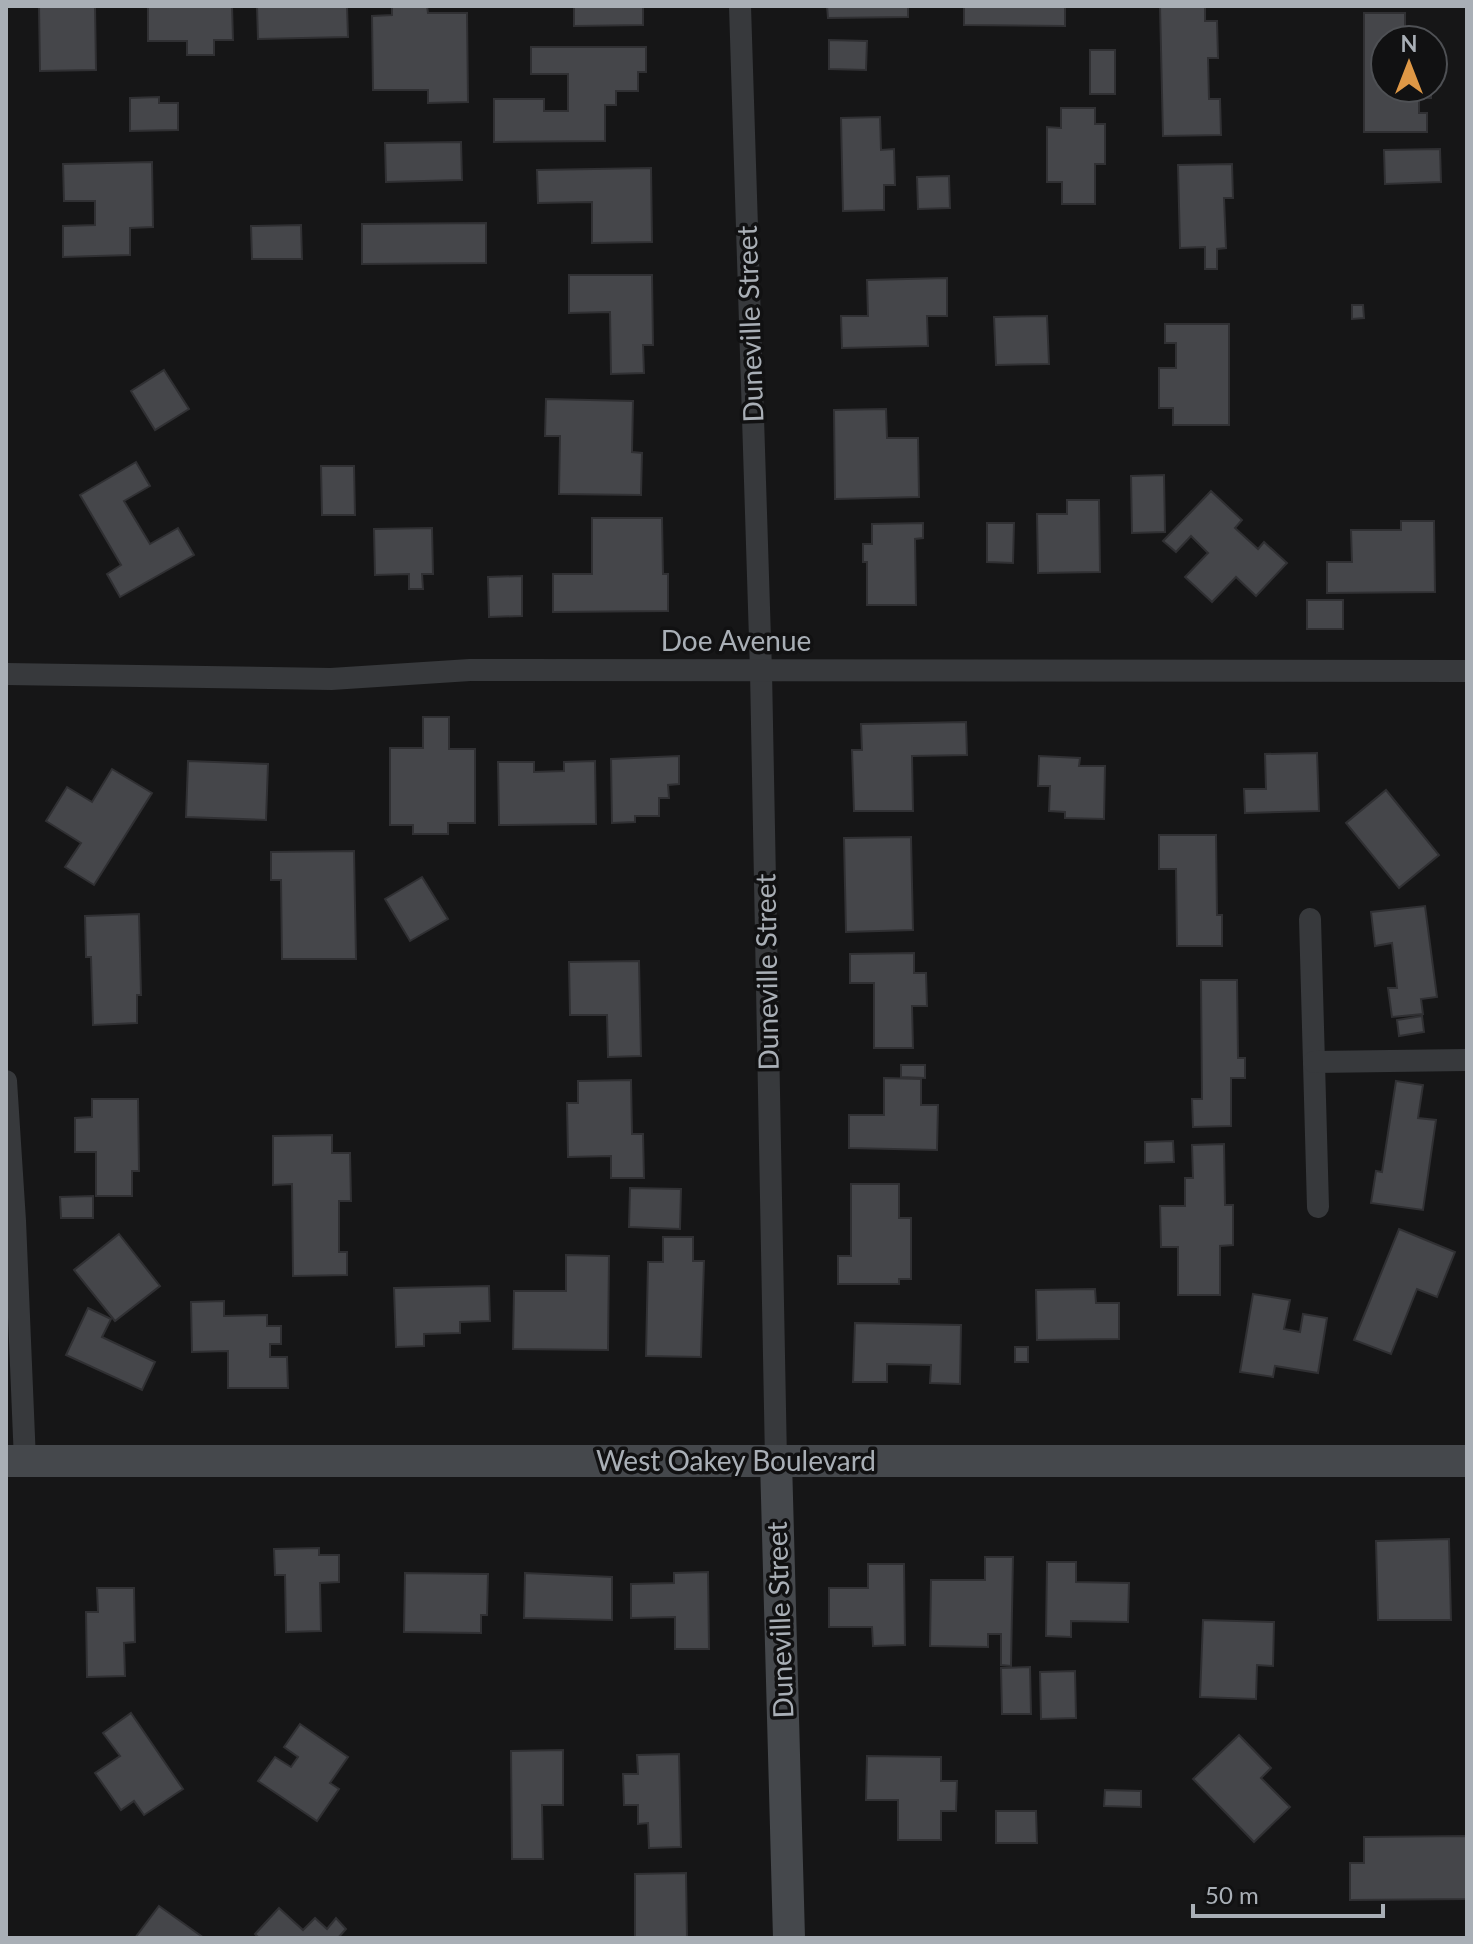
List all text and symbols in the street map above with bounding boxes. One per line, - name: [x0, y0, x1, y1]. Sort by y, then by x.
- north arrow: [1369, 24, 1449, 104]
- text: N: [1401, 30, 1417, 57]
- street label: Duneville Street: [729, 225, 769, 423]
- street label: Doe Avenue: [661, 623, 811, 657]
- street label: Duneville Street: [747, 873, 785, 1071]
- street label: West Oakey Boulevard: [596, 1443, 876, 1477]
- street label: Duneville Street: [759, 1521, 799, 1719]
- scale bar: [1193, 1868, 1383, 1918]
- text: 50 m: [1205, 1880, 1259, 1909]

